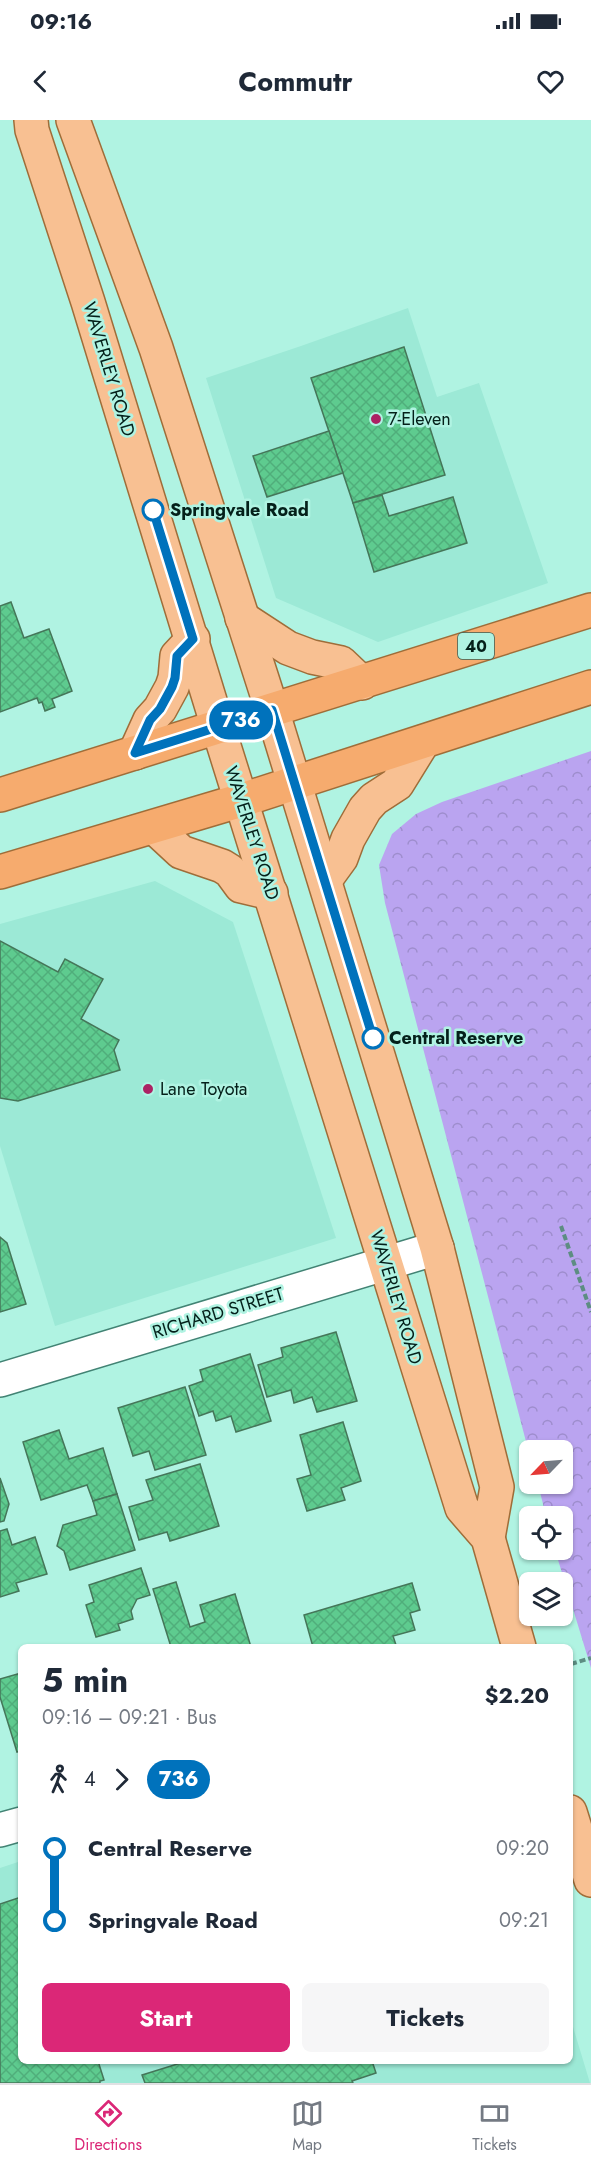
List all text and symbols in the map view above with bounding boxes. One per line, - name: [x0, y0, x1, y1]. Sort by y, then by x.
- text: 09:16: [30, 5, 92, 37]
- text: Commutr: [238, 62, 353, 101]
- icon: back: [24, 65, 57, 98]
- icon: heart: [534, 65, 567, 98]
- street label: WAVERLEY ROAD: [76, 299, 142, 439]
- place label: 7-Eleven: [388, 406, 451, 432]
- marker: 7-Eleven: [369, 412, 383, 426]
- place label: Springvale Road: [170, 497, 309, 523]
- marker: Springvale Road: [142, 499, 164, 521]
- road number: 40: [458, 633, 494, 659]
- line badge: 736: [206, 700, 276, 740]
- text: 736: [221, 705, 261, 735]
- street label: WAVERLEY ROAD: [218, 763, 286, 903]
- place label: Central Reserve: [389, 1025, 523, 1051]
- marker: Central Reserve: [362, 1027, 384, 1049]
- place label: Lane Toyota: [160, 1076, 247, 1102]
- marker: Lane Toyota: [141, 1082, 155, 1096]
- street label: WAVERLEY ROAD: [363, 1227, 429, 1367]
- street label: RICHARD STREET: [149, 1281, 287, 1345]
- north arrow: [519, 1440, 573, 1494]
- map controls: [519, 1440, 573, 1626]
- button: locate: [519, 1506, 573, 1560]
- button: layers: [519, 1572, 573, 1626]
- text: 5 min: [42, 1657, 128, 1704]
- text: $2.20: [485, 1679, 549, 1711]
- text: 09:16 – 09:21 · Bus: [42, 1703, 216, 1732]
- icon: walk: [42, 1763, 75, 1796]
- icon: forward: [105, 1763, 138, 1796]
- text: 736: [159, 1764, 198, 1794]
- text: 4: [84, 1765, 96, 1794]
- text: Central Reserve: [88, 1832, 252, 1864]
- text: 09:20: [496, 1834, 549, 1863]
- text: Springvale Road: [88, 1904, 258, 1936]
- text: 09:21: [499, 1906, 549, 1935]
- button: Start: [42, 1983, 290, 2052]
- button: Tickets: [302, 1983, 549, 2052]
- tab: Directions: [74, 2097, 142, 2156]
- tab: Map: [291, 2097, 324, 2156]
- tab: Tickets: [472, 2097, 517, 2156]

